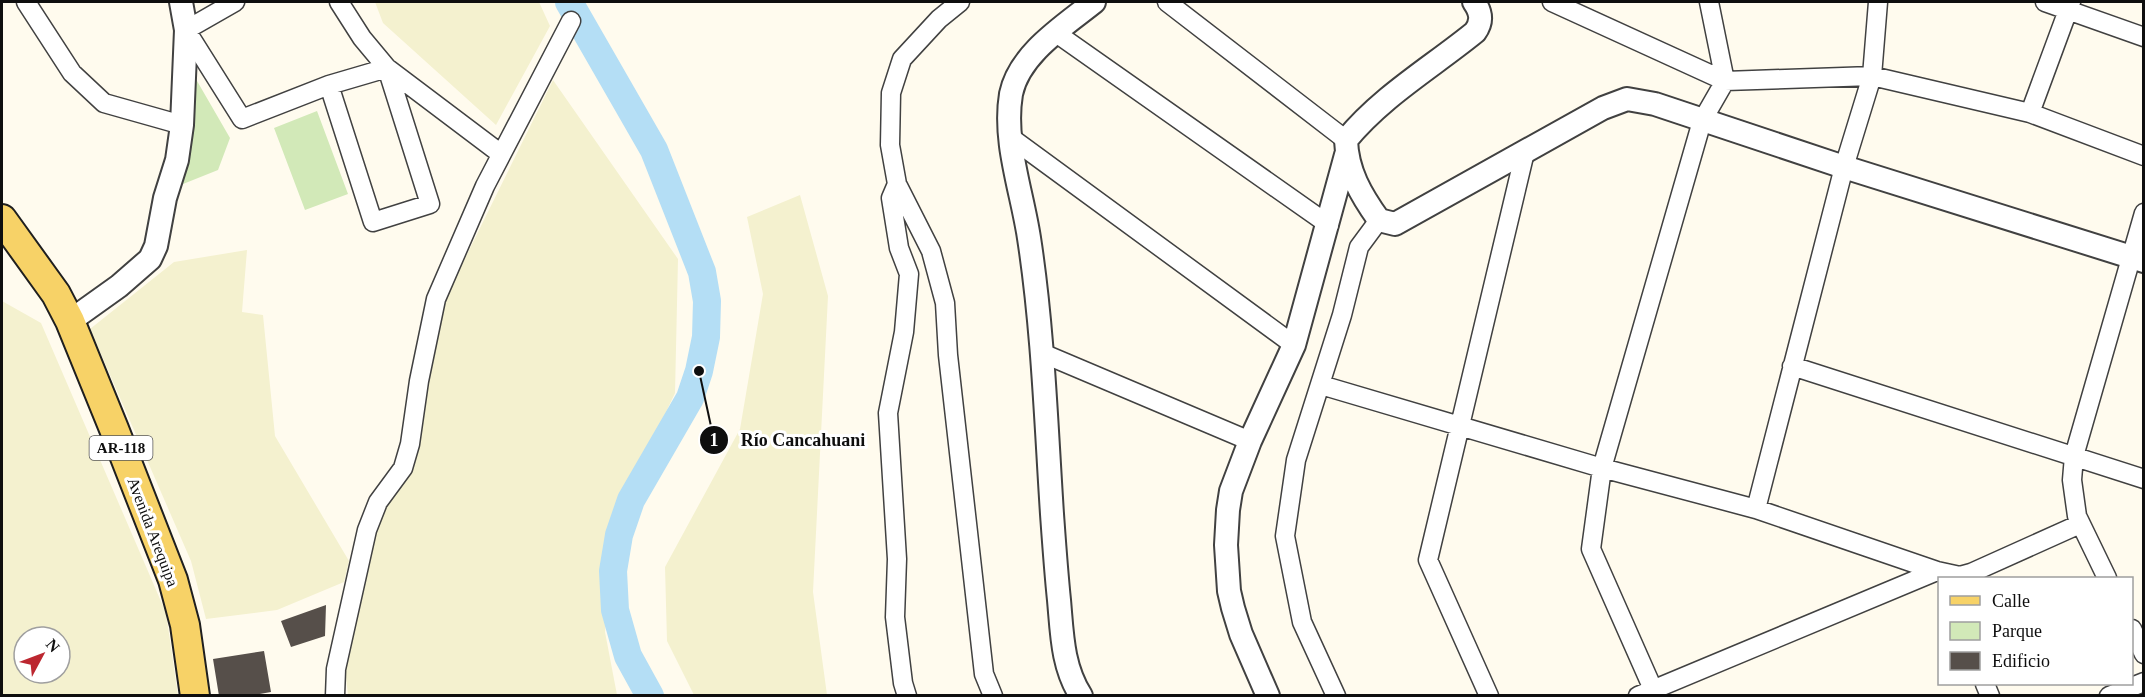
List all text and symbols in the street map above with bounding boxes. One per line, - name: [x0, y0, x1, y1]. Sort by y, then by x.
- callout: Río Cancahuani: [699, 422, 878, 458]
- text: 1: [710, 430, 719, 450]
- text: Río Cancahuani: [741, 430, 865, 450]
- road number: AR-118: [90, 436, 152, 460]
- street label: Avenida Arequipa: [123, 475, 182, 589]
- legend: [1938, 577, 2133, 685]
- text: Calle: [1992, 591, 2030, 611]
- text: Parque: [1992, 621, 2042, 641]
- north arrow: [12, 625, 72, 685]
- text: N: [43, 636, 63, 656]
- text: Edificio: [1992, 651, 2050, 671]

